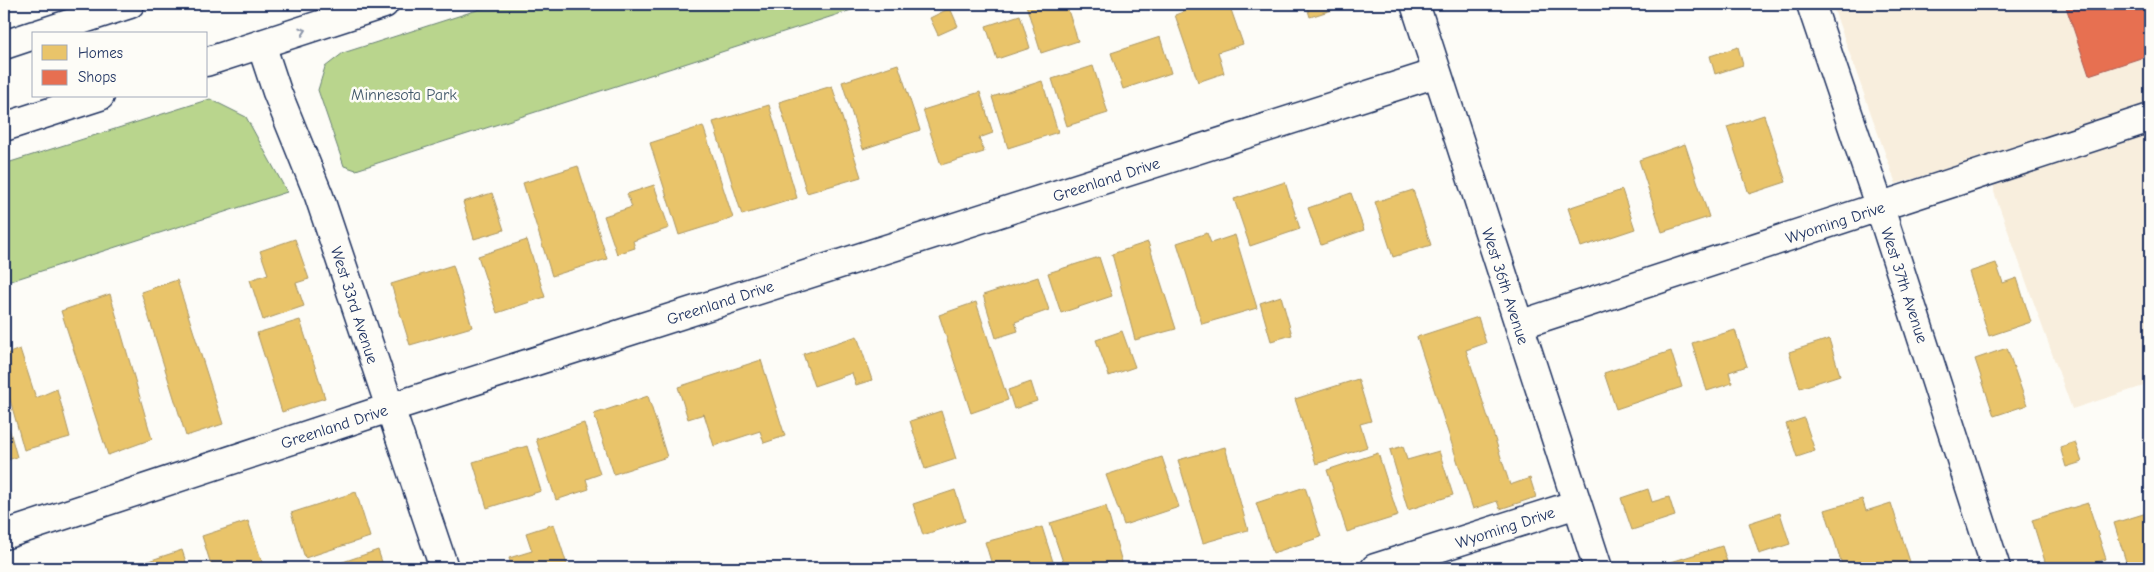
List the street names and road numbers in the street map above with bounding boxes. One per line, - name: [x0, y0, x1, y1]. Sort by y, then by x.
- street label: Greenland Drive: [1051, 154, 1162, 206]
- street label: Wyoming Drive: [1783, 198, 1887, 247]
- street label: West 37th Avenue: [1877, 225, 1931, 345]
- street label: West 36th Avenue: [1478, 226, 1532, 347]
- street label: West 33rd Avenue: [327, 245, 381, 366]
- street label: Greenland Drive: [665, 277, 776, 329]
- street label: Greenland Drive: [279, 401, 390, 453]
- street label: Wyoming Drive: [1453, 503, 1557, 552]

